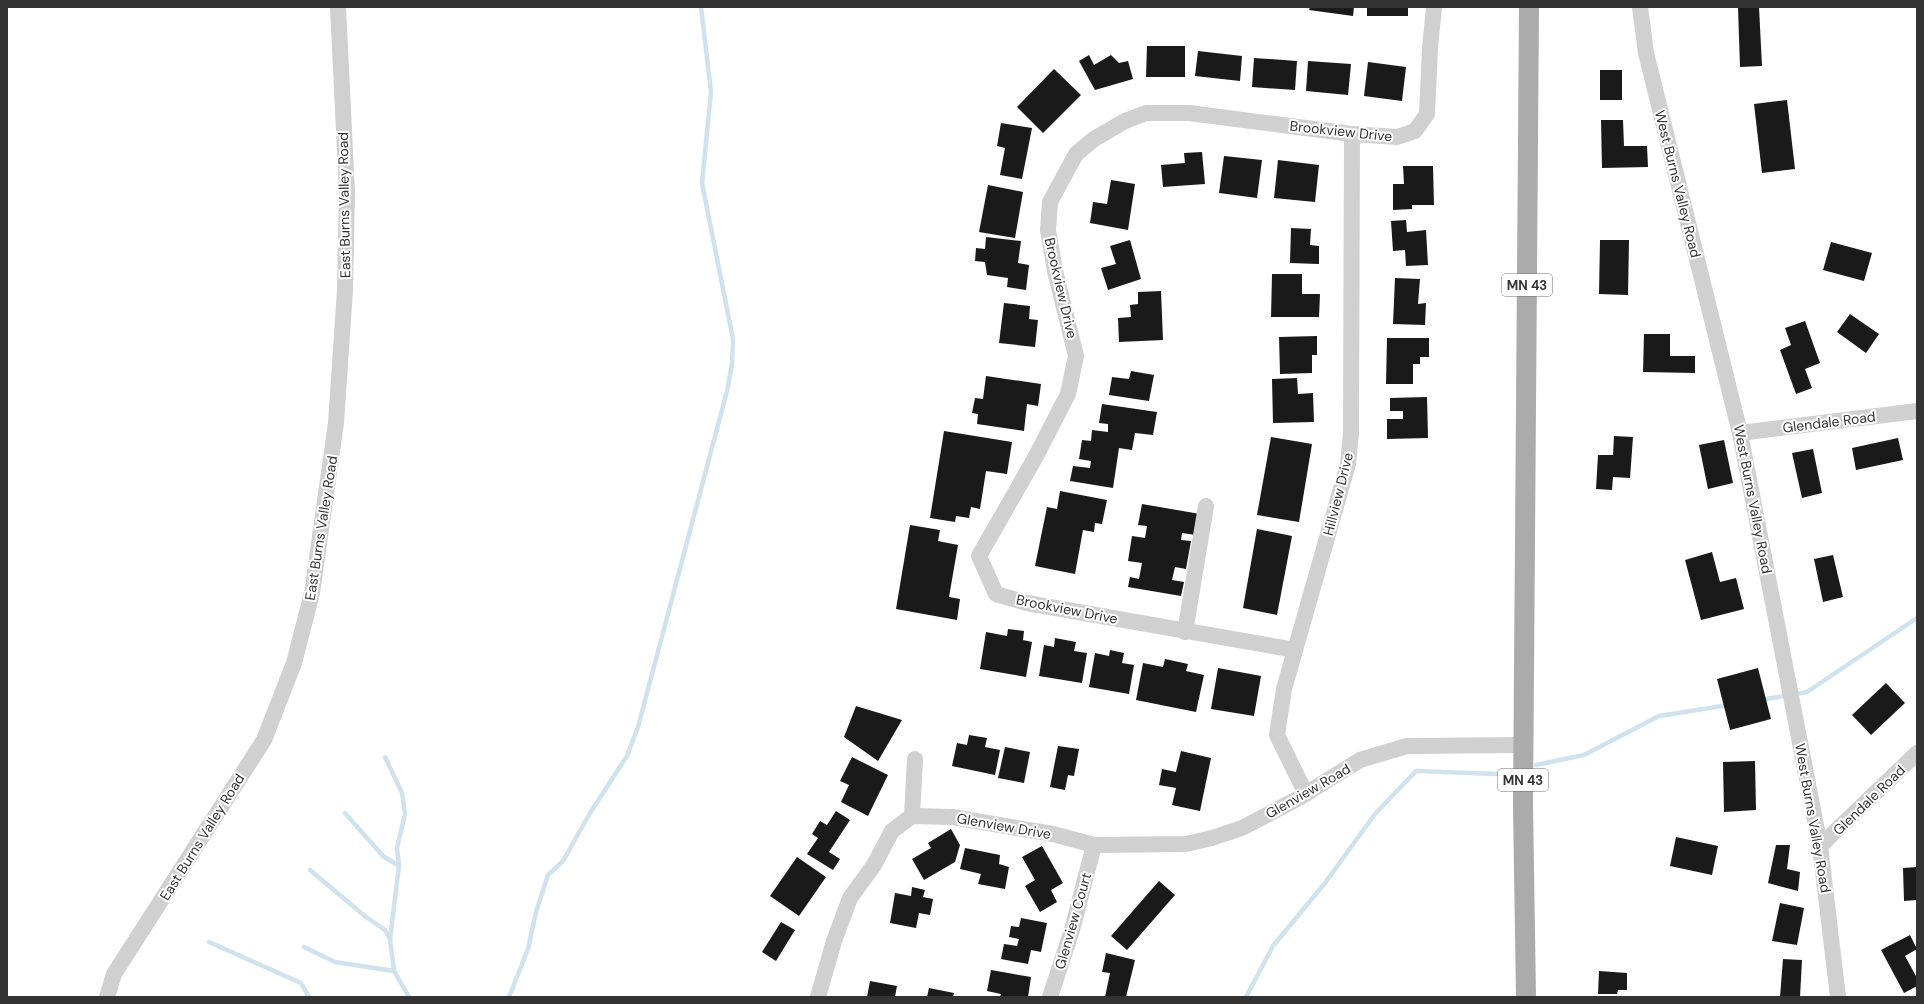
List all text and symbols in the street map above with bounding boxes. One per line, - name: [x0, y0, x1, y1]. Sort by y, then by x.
- street label: West Burns Valley Road: [1651, 108, 1705, 260]
- street label: Brookview Drive: [1289, 117, 1393, 145]
- street label: East Burns Valley Road: [334, 132, 354, 278]
- street label: Brookview Drive: [1041, 236, 1081, 340]
- road number: MN 43: [1502, 274, 1552, 296]
- street label: Glendale Road: [1781, 407, 1877, 437]
- street label: West Burns Valley Road: [1730, 423, 1776, 575]
- street label: Hillview Drive: [1319, 450, 1357, 537]
- street label: East Burns Valley Road: [301, 454, 341, 602]
- street label: Brookview Drive: [1015, 590, 1119, 628]
- street label: West Burns Valley Road: [1791, 742, 1835, 894]
- street label: Glenview Road: [1262, 759, 1354, 823]
- street label: Glendale Road: [1829, 761, 1909, 839]
- road number: MN 43: [1498, 769, 1548, 791]
- street label: East Burns Valley Road: [156, 770, 248, 904]
- street label: Glenview Drive: [955, 809, 1053, 843]
- street label: Glenview Court: [1051, 871, 1095, 971]

